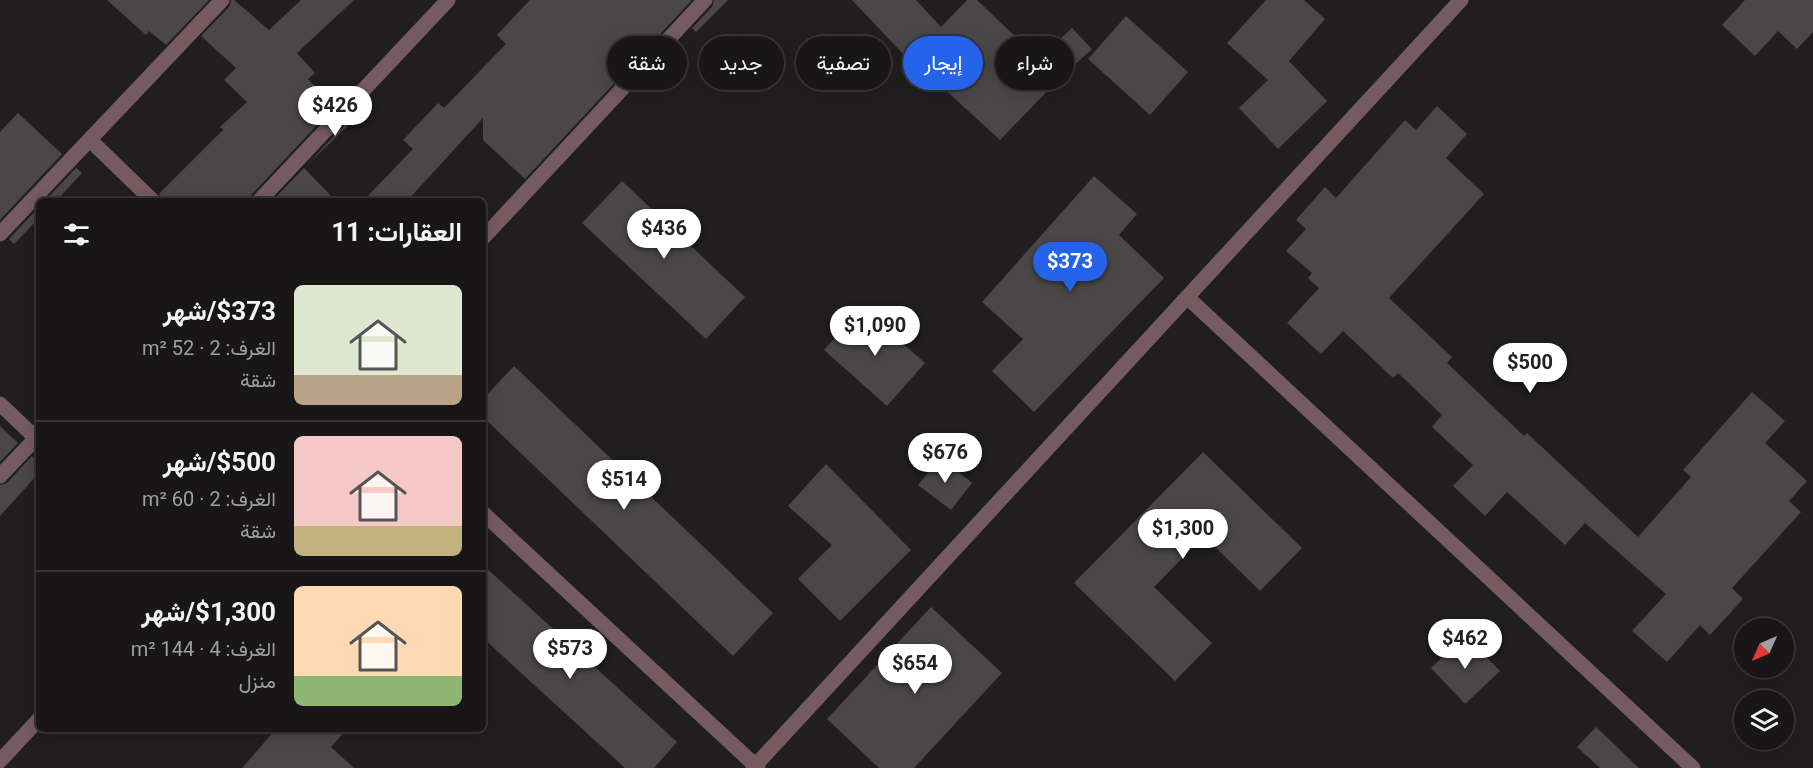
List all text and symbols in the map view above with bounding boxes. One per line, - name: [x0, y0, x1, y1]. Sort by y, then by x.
- chip: شقة: [607, 36, 687, 90]
- chip: جديد: [699, 36, 784, 90]
- chip: تصفية: [796, 36, 891, 90]
- chip: إيجار: [903, 36, 983, 90]
- chip: شراء: [995, 36, 1074, 90]
- pin: $426: [299, 86, 371, 137]
- text: $426: [312, 93, 358, 117]
- pin: $436: [628, 209, 700, 260]
- text: $436: [641, 216, 687, 240]
- text: العقارات: 11: [331, 217, 462, 247]
- icon: filters: [60, 218, 93, 251]
- pin: $373: [1034, 242, 1106, 293]
- text: $373: [1047, 249, 1093, 273]
- text: $373/شهر: [163, 296, 276, 326]
- pin: $1,090: [826, 306, 924, 357]
- icon: home: [342, 309, 414, 381]
- text: $1,090: [844, 313, 906, 337]
- text: الغرف: 2 · 52 m²: [142, 336, 276, 360]
- pin: $500: [1494, 343, 1566, 394]
- text: $500: [1507, 350, 1553, 374]
- text: شقة: [240, 368, 276, 392]
- pin: $676: [909, 433, 981, 484]
- text: $676: [922, 440, 968, 464]
- text: $500/شهر: [163, 447, 276, 477]
- icon: home: [342, 460, 414, 532]
- pin: $514: [588, 460, 660, 511]
- text: $514: [601, 467, 647, 491]
- text: الغرف: 2 · 60 m²: [142, 487, 276, 511]
- pin: $1,300: [1134, 509, 1232, 560]
- text: $1,300: [1152, 516, 1214, 540]
- text: شقة: [240, 519, 276, 543]
- text: $1,300/شهر: [141, 597, 276, 627]
- icon: home: [342, 610, 414, 682]
- north arrow: [1734, 618, 1794, 678]
- map controls: [1734, 618, 1794, 750]
- pin: $462: [1429, 619, 1501, 670]
- text: $462: [1442, 626, 1488, 650]
- pin: $573: [534, 629, 606, 680]
- text: $573: [547, 636, 593, 660]
- text: الغرف: 4 · 144 m²: [131, 637, 276, 661]
- pin: $654: [879, 644, 951, 695]
- text: $654: [892, 651, 938, 675]
- text: منزل: [239, 669, 276, 693]
- button: layers: [1734, 690, 1794, 750]

